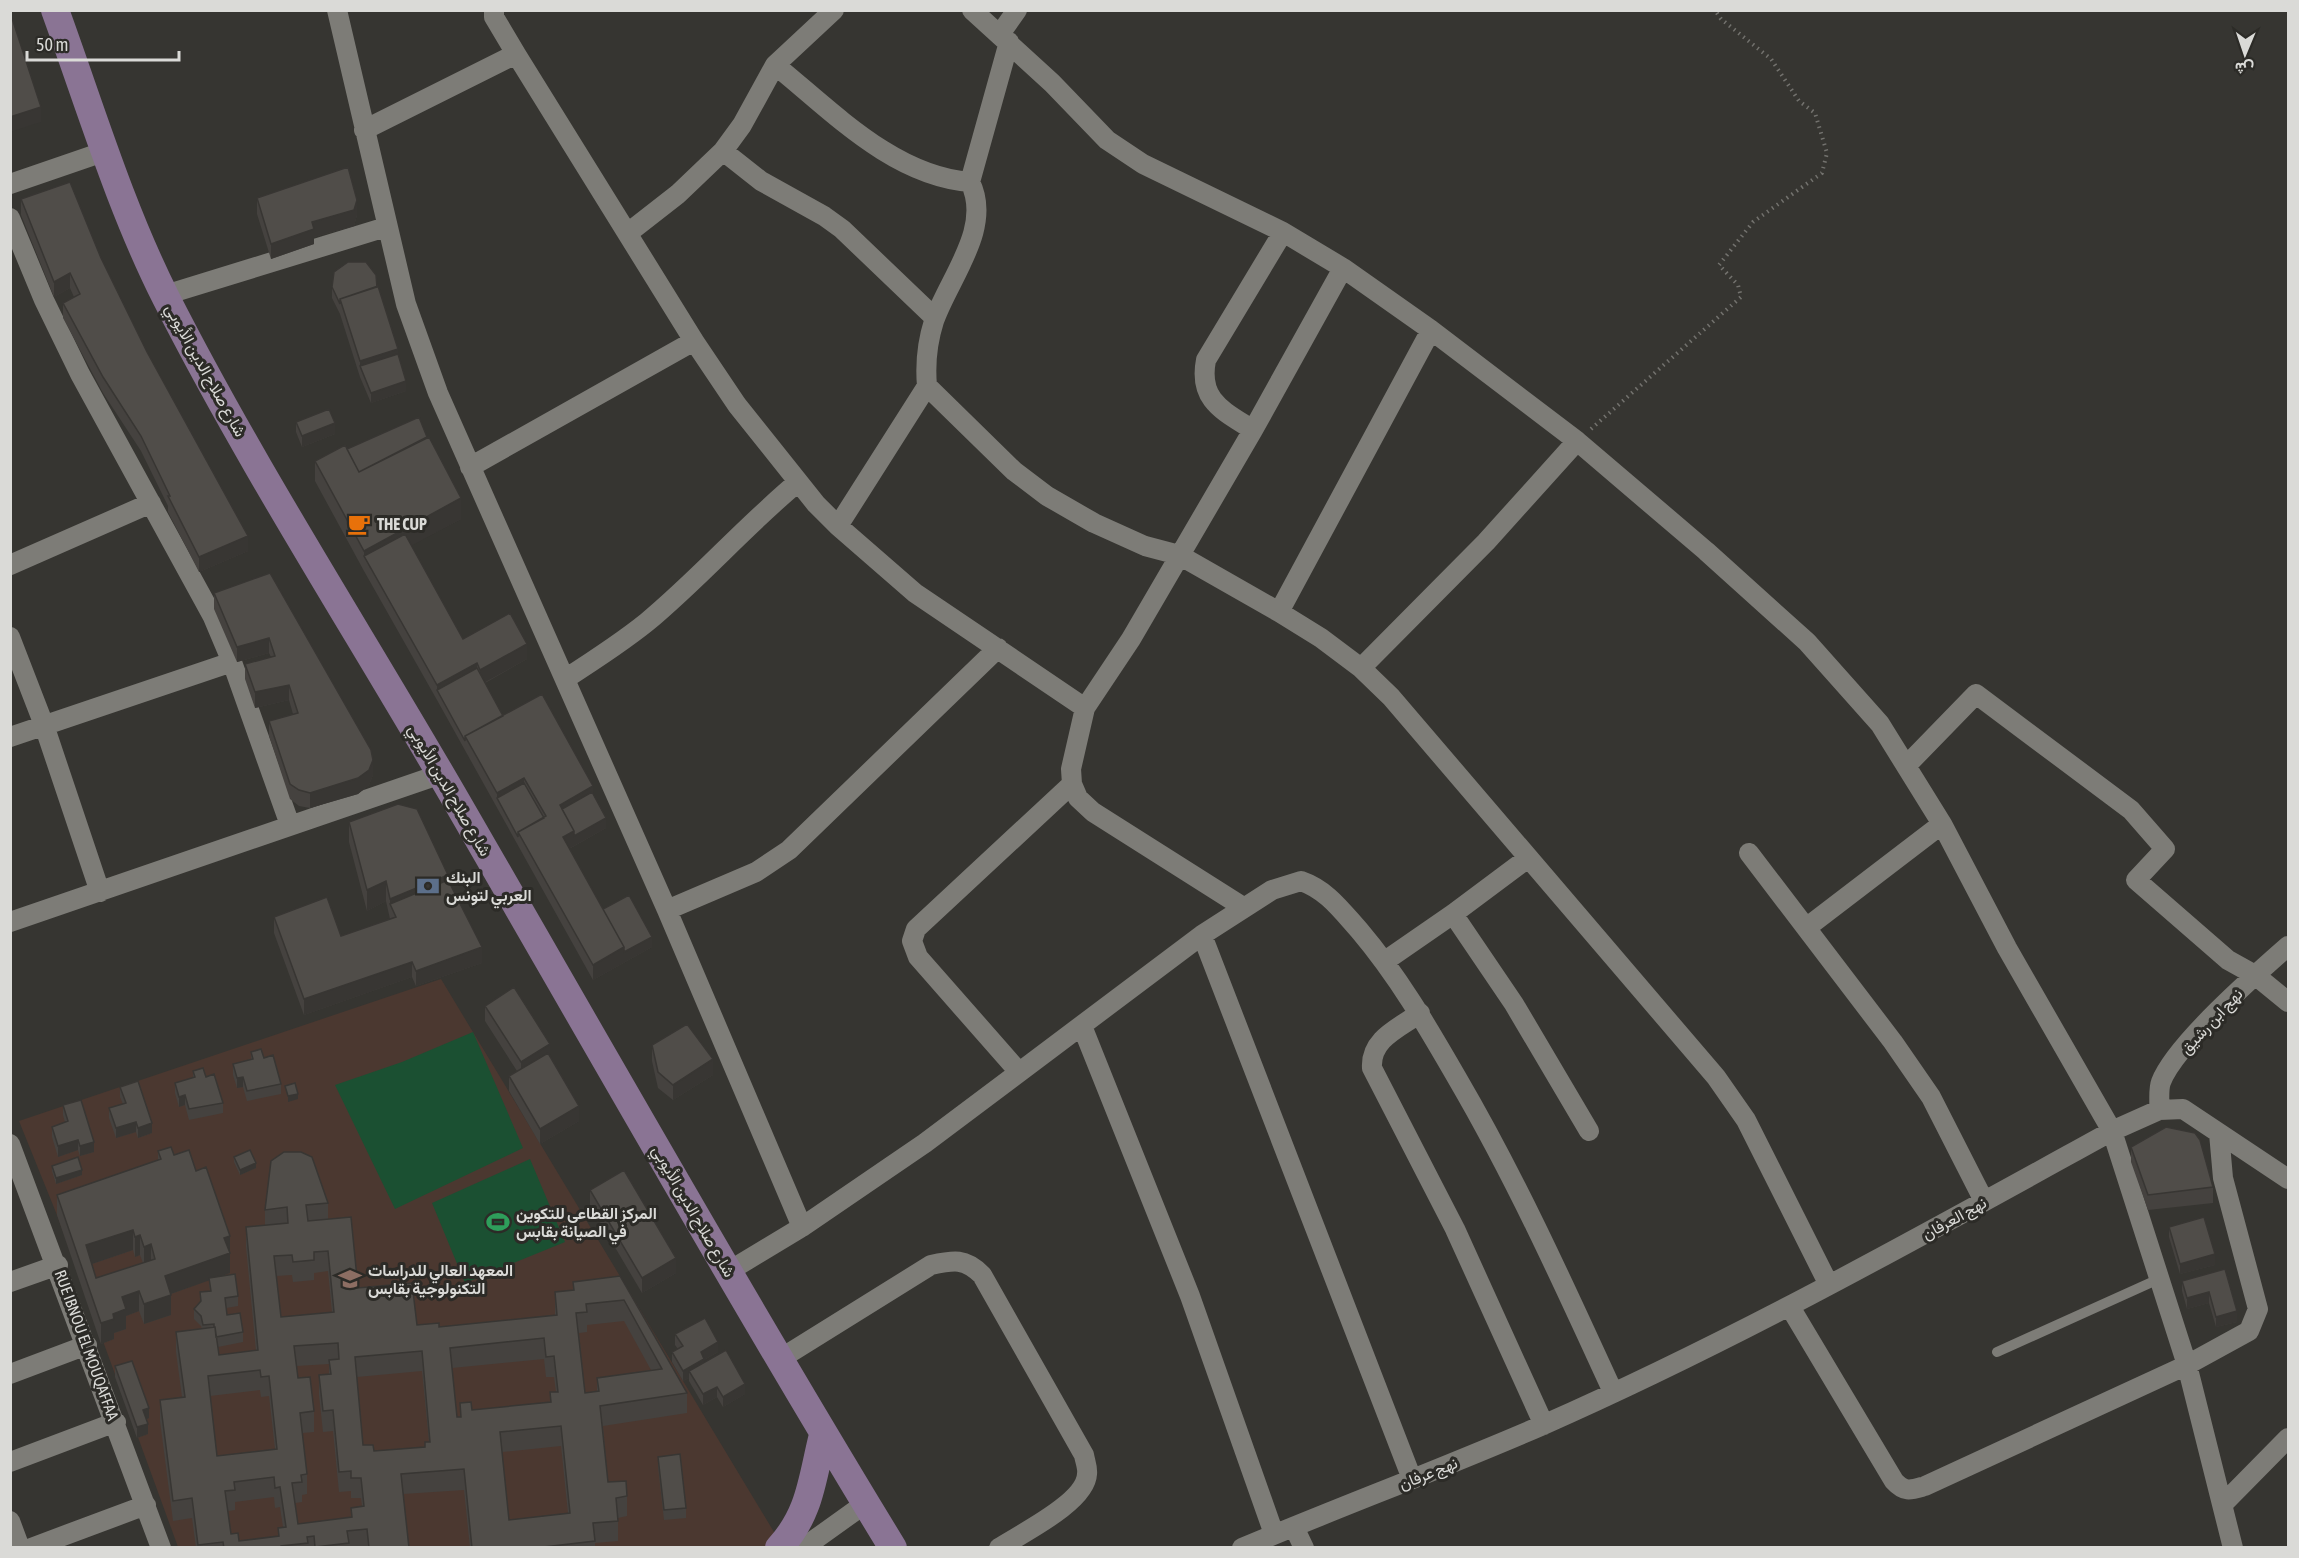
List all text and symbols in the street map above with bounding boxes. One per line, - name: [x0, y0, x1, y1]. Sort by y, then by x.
- scale bar: [27, 24, 178, 62]
- north arrow: [2215, 24, 2275, 84]
- text: 50 m: [36, 34, 68, 55]
- text: ش: [2235, 59, 2254, 78]
- street label: شارع صلاح الدين الأيوبي: [158, 301, 250, 442]
- cafe icon: THE CUP: [346, 511, 372, 537]
- place label: THE CUP: [377, 515, 427, 533]
- street label: شارع صلاح الدين الأيوبي: [401, 721, 495, 861]
- place label: البنك العربي لتونس: [446, 868, 532, 909]
- bank icon: البنك العربي لتونس: [415, 873, 441, 899]
- street label: نهج ابن رشيق: [2176, 985, 2248, 1059]
- street label: شارع صلاح الدين الأيوبي: [645, 1142, 739, 1282]
- street label: نهج العرفان: [1919, 1193, 1991, 1246]
- place label: المركز القطاعى للتكوين في الصيانة بقابس: [516, 1204, 657, 1245]
- sports icon: المركز القطاعى للتكوين في الصيانة بقابس: [485, 1209, 511, 1235]
- place label: المعهد العالي للدراسات التكنولوجية بقابس: [368, 1261, 513, 1299]
- school or university icon: المعهد العالي للدراسات التكنولوجية بقابس: [337, 1266, 363, 1292]
- street label: RUE IBNOU EL MOUQAFFAA: [51, 1267, 123, 1423]
- street label: نهج عرفان: [1396, 1453, 1461, 1496]

